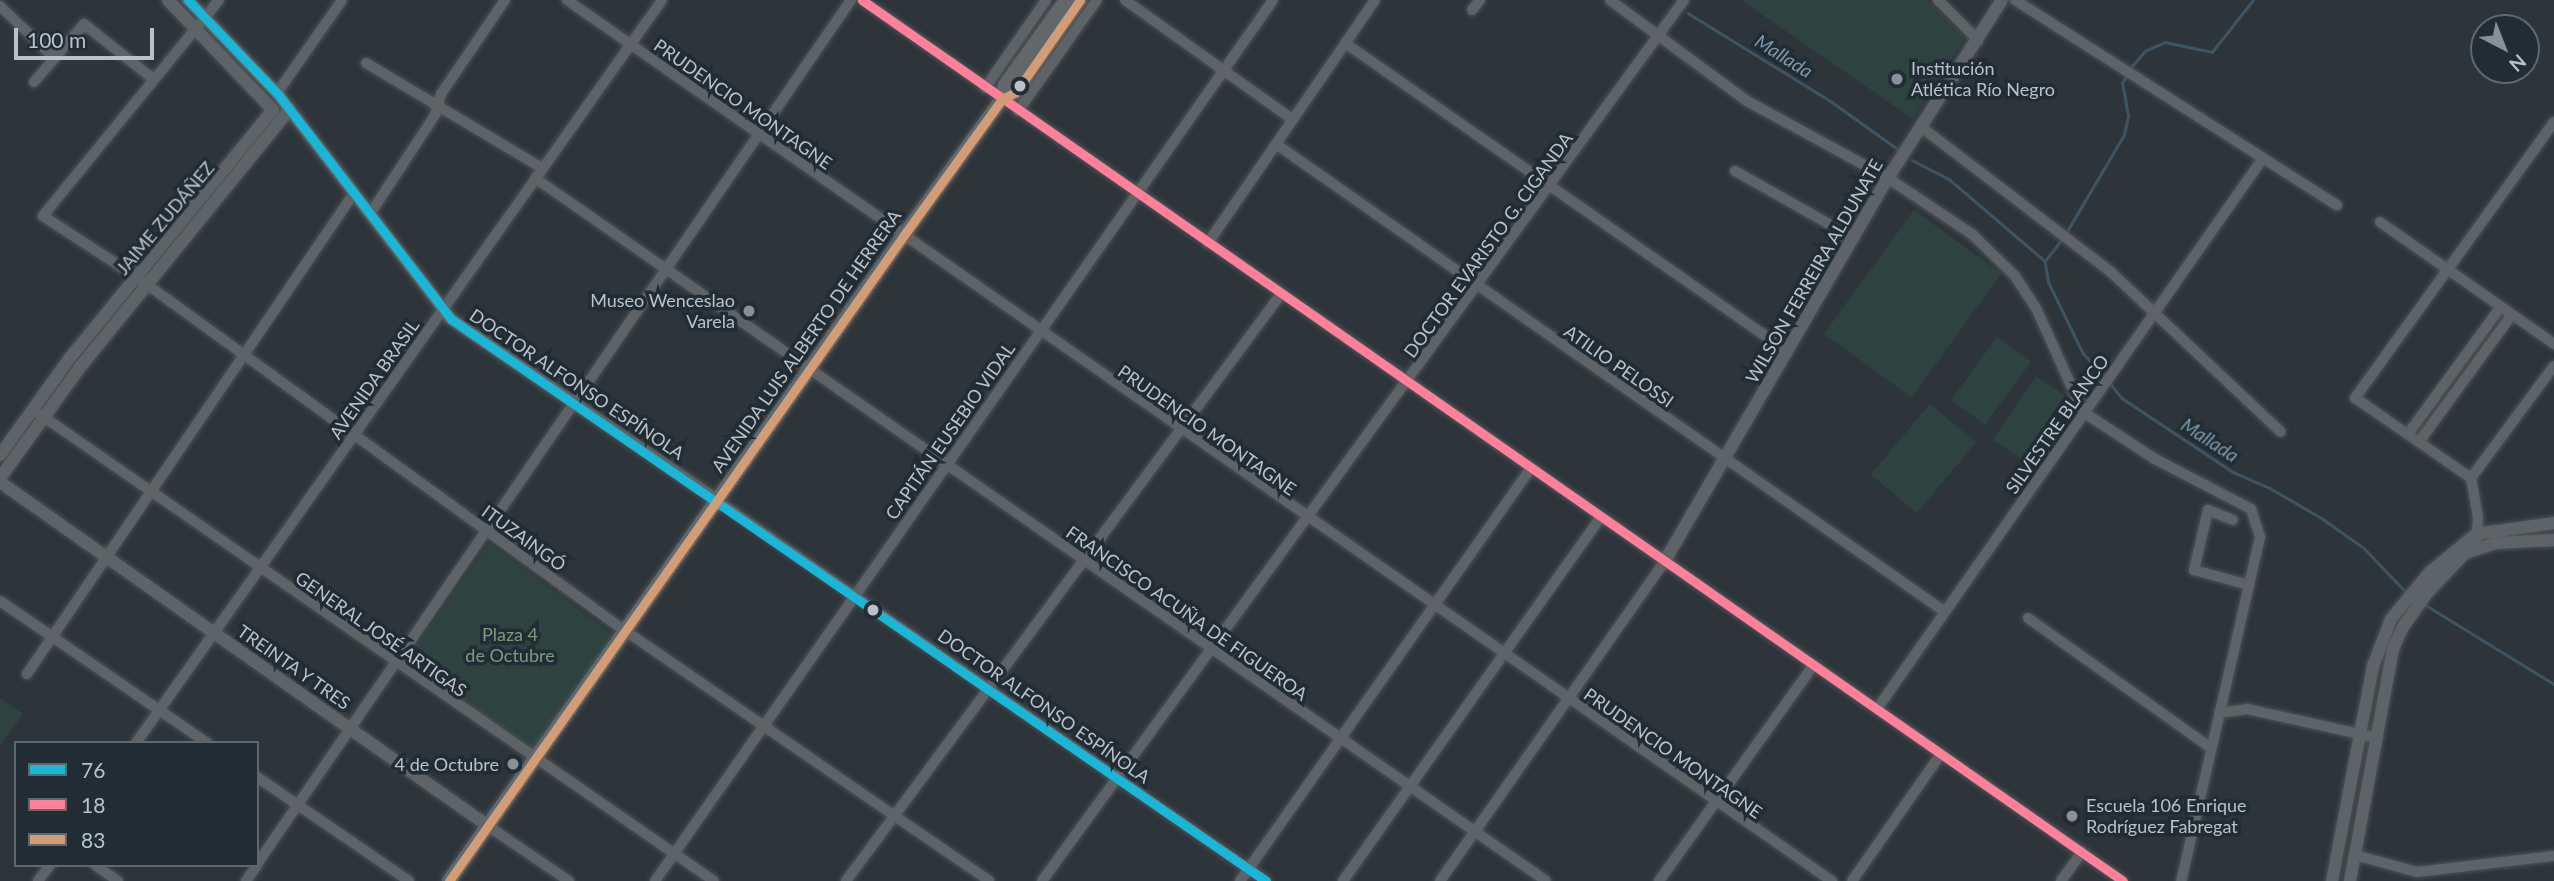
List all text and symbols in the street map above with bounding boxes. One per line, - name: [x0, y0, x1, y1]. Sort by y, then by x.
- scale bar: [18, 14, 158, 58]
- north arrow: [2470, 14, 2540, 84]
- text: 100 m: [27, 27, 86, 52]
- water label: Mallada: [1751, 29, 1817, 83]
- street label: PRUDENCIO MONTAGNE: [650, 34, 836, 174]
- text: N: [2505, 50, 2531, 77]
- place label: Institución Atlética Río Negro: [1911, 58, 2055, 100]
- marker: Institución Atlética Río Negro: [1889, 71, 1905, 87]
- unlabelled marker: [1013, 79, 1027, 93]
- street label: DOCTOR EVARISTO G. CIGANDA: [1399, 128, 1577, 362]
- street label: WILSON FERREIRA ALDUNATE: [1741, 155, 1887, 387]
- street label: JAIME ZUDÁÑEZ: [111, 157, 219, 279]
- street label: AVENIDA LUIS ALBERTO DE HERRERA: [706, 205, 906, 477]
- place label: Museo Wenceslao Varela: [590, 290, 735, 332]
- marker: Museo Wenceslao Varela: [741, 303, 757, 319]
- street label: DOCTOR ALFONSO ESPÍNOLA: [465, 304, 689, 464]
- street label: AVENIDA BRASIL: [324, 315, 424, 443]
- street label: ATILIO PELOSSI: [1560, 320, 1678, 412]
- street label: CAPITÁN EUSEBIO VIDAL: [881, 338, 1019, 524]
- street label: SILVESTRE BLANCO: [2001, 350, 2113, 498]
- street label: PRUDENCIO MONTAGNE: [1114, 360, 1300, 500]
- water label: Mallada: [2177, 413, 2243, 467]
- street label: ITUZAINGÓ: [478, 500, 570, 576]
- street label: FRANCISCO ACUÑA DE FIGUEROA: [1062, 521, 1312, 705]
- street label: GENERAL JOSÉ ARTIGAS: [291, 566, 471, 702]
- unlabelled marker: [866, 603, 880, 617]
- street label: TREINTA Y TRES: [232, 619, 356, 715]
- park label: Plaza 4 de Octubre: [465, 624, 555, 666]
- street label: DOCTOR ALFONSO ESPÍNOLA: [934, 624, 1154, 788]
- street label: PRUDENCIO MONTAGNE: [1580, 683, 1766, 823]
- legend: [14, 741, 259, 867]
- place label: 4 de Octubre: [395, 753, 499, 775]
- marker: 4 de Octubre: [505, 756, 521, 772]
- text: 76: [81, 757, 105, 782]
- text: 18: [81, 792, 105, 817]
- place label: Escuela 106 Enrique Rodríguez Fabregat: [2086, 795, 2247, 838]
- marker: Escuela 106 Enrique Rodríguez Fabregat: [2064, 808, 2080, 824]
- text: 83: [81, 827, 105, 852]

